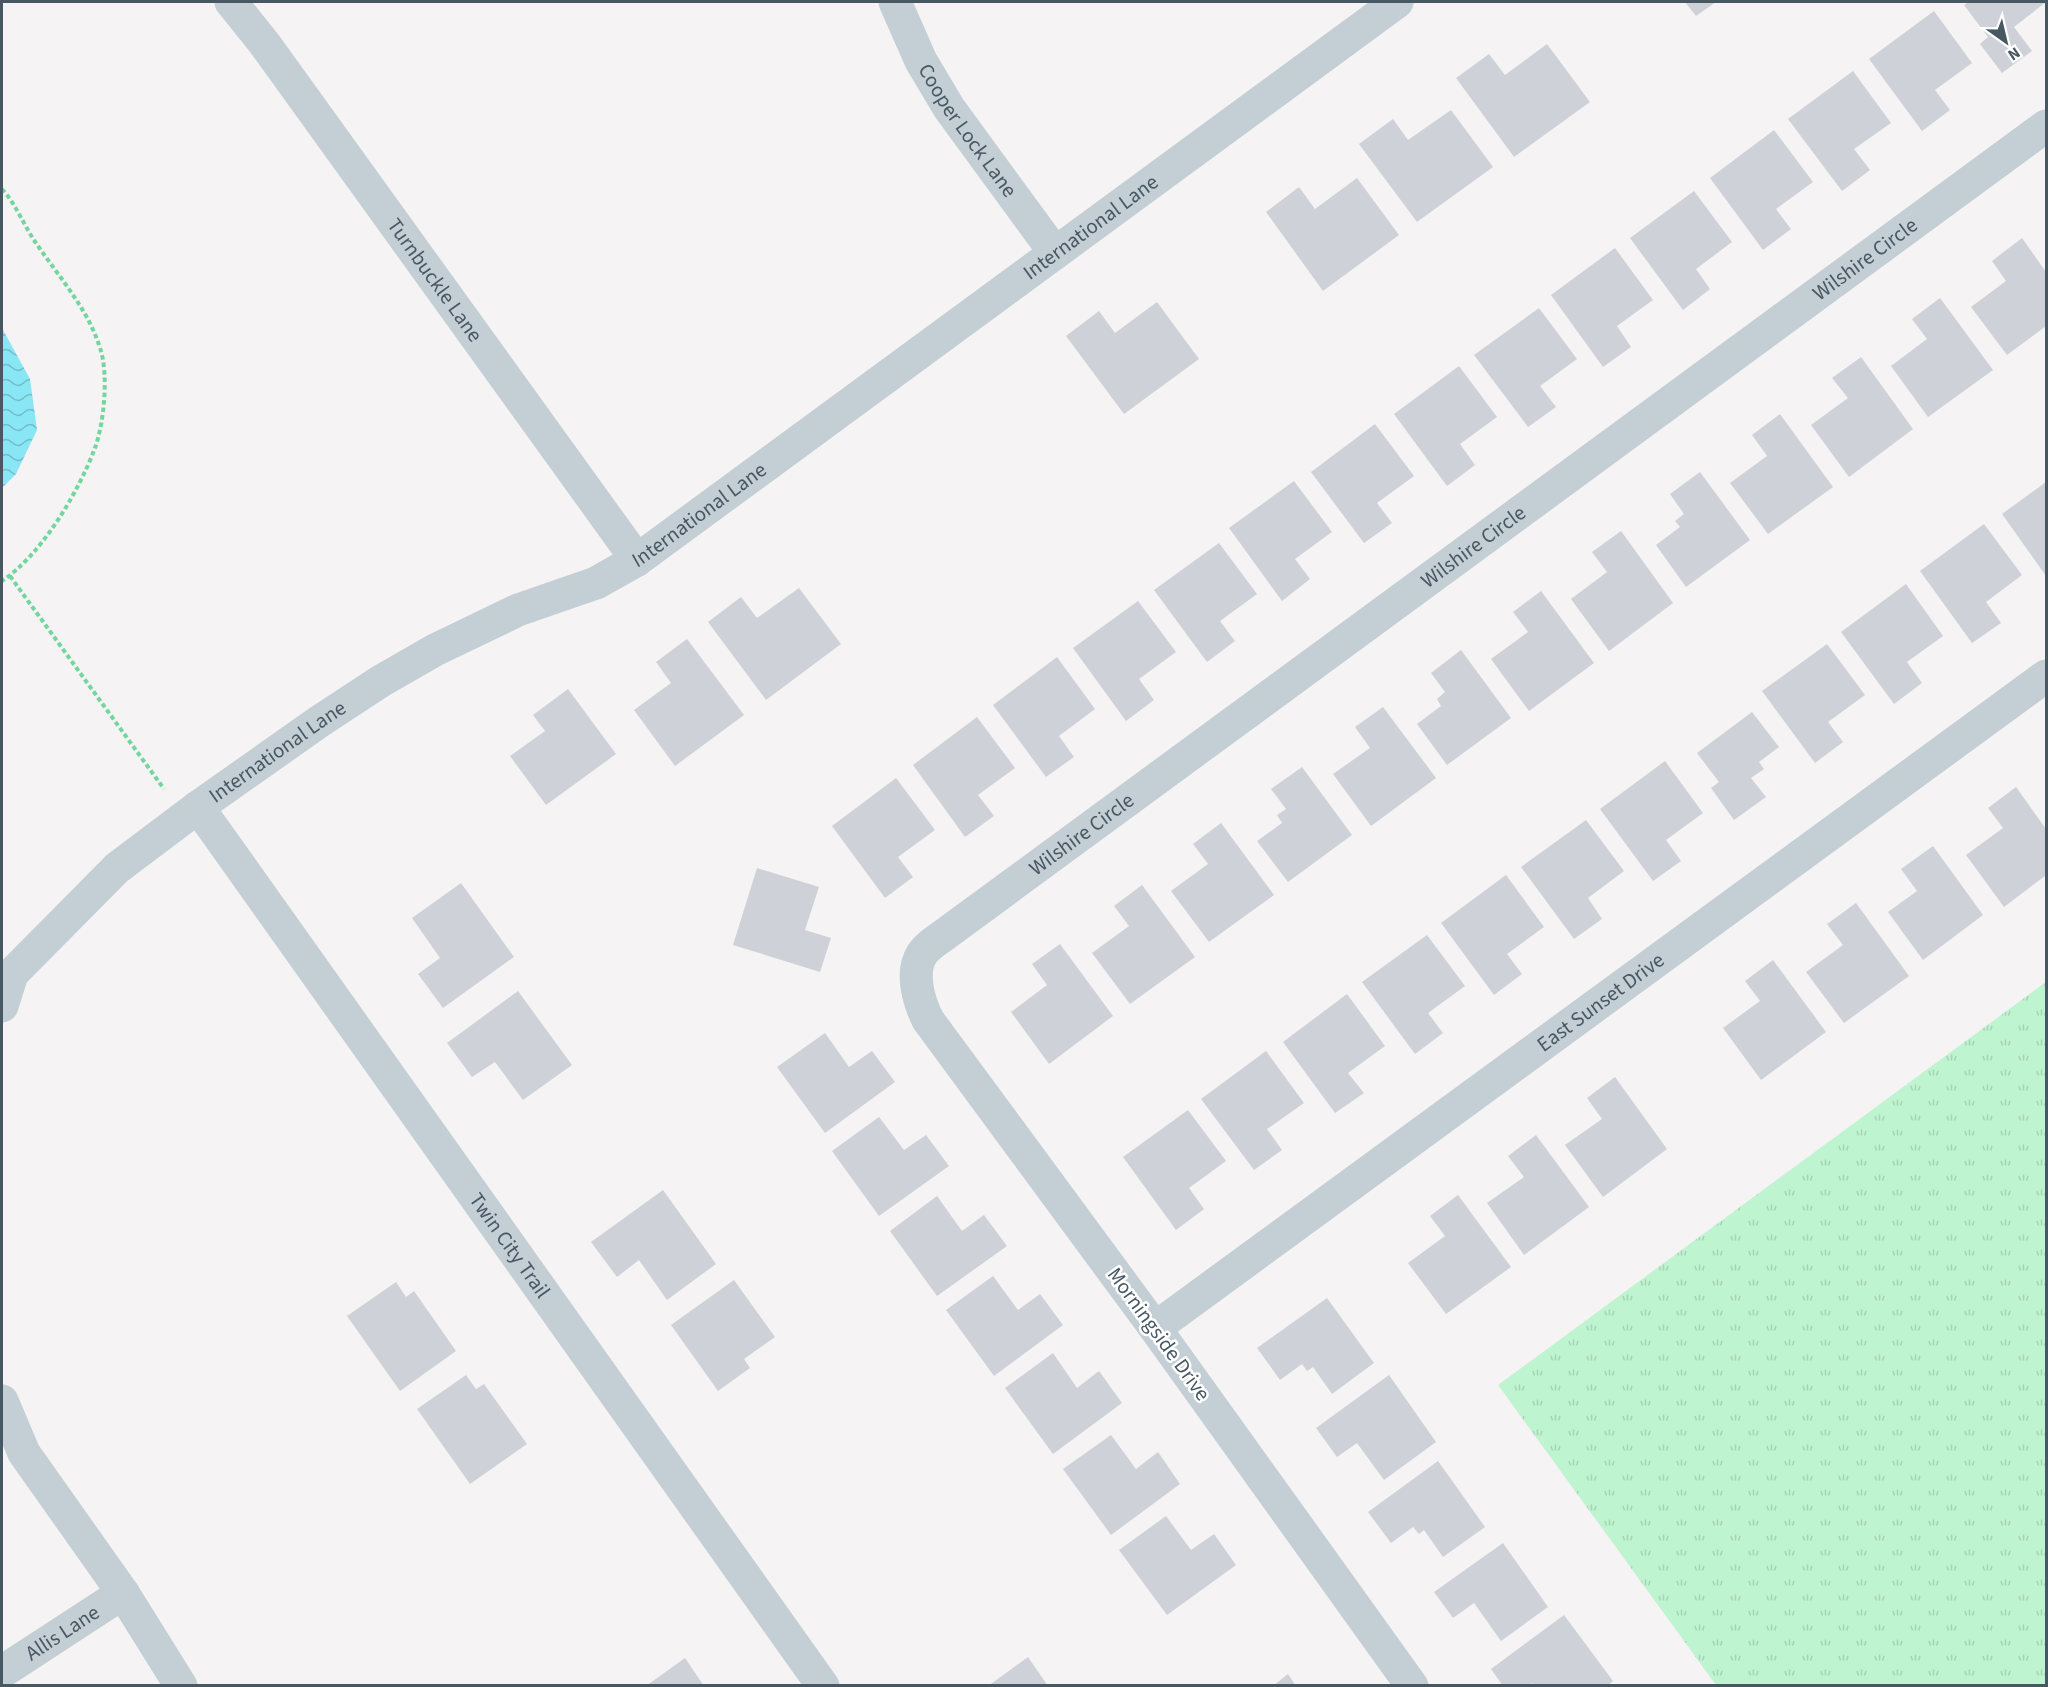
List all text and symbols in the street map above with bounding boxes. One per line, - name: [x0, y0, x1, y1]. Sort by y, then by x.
- north arrow: [1976, 12, 2036, 72]
- text: N: [2003, 42, 2024, 66]
- street label: Cooper Lock Lane: [911, 58, 1024, 203]
- street label: International Lane: [1017, 167, 1165, 287]
- street label: Wilshire Circle: [1806, 210, 1924, 308]
- street label: Turnbuckle Lane: [380, 212, 490, 348]
- street label: International Lane: [626, 455, 773, 575]
- street label: Wilshire Circle: [1414, 498, 1532, 595]
- street label: International Lane: [203, 693, 352, 810]
- street label: Wilshire Circle: [1023, 785, 1140, 883]
- street label: East Sunset Drive: [1531, 945, 1670, 1059]
- street label: Twin City Trail: [462, 1187, 558, 1304]
- street label: Morningside Drive: [1100, 1261, 1218, 1407]
- street label: Allis Lane: [19, 1597, 105, 1668]

